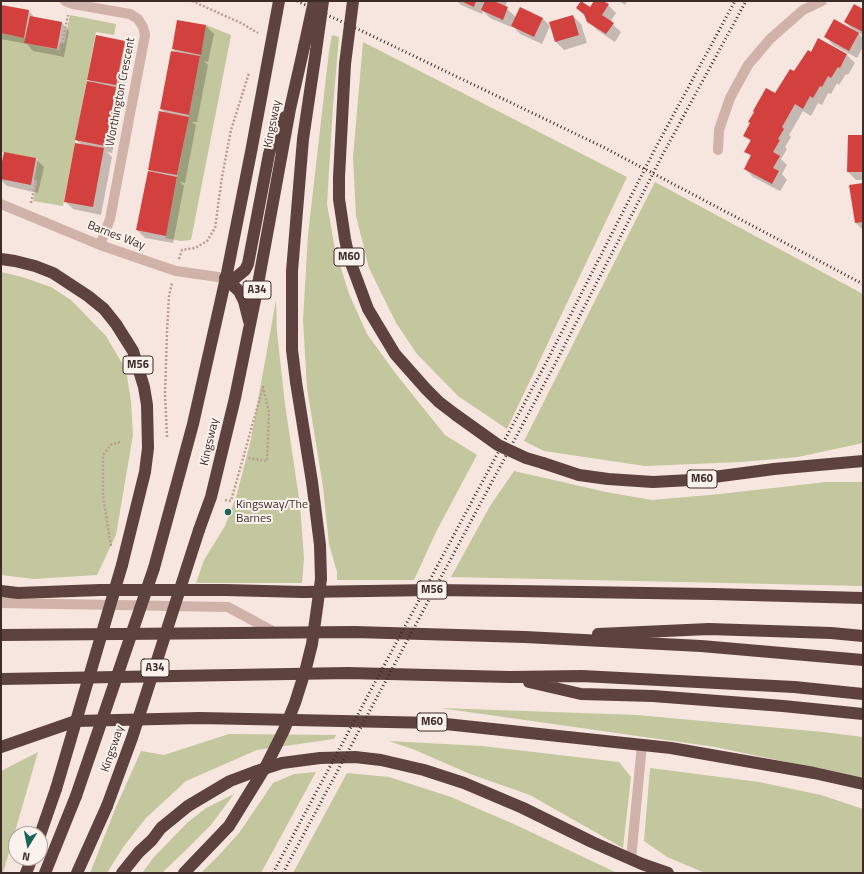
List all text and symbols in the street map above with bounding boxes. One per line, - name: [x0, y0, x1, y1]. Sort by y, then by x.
- street label: Worthington Crescent: [103, 36, 139, 148]
- street label: Kingsway: [261, 99, 285, 149]
- street label: Barnes Way: [85, 218, 147, 254]
- road number: M60: [334, 248, 364, 266]
- road number: A34: [243, 281, 271, 299]
- road number: M56: [123, 356, 153, 374]
- street label: Kingsway: [198, 417, 222, 467]
- road number: M60: [687, 470, 717, 488]
- place label: Kingsway/The Barnes: [236, 498, 308, 526]
- marker: Kingsway/The Barnes: [223, 507, 233, 517]
- road number: M56: [417, 581, 447, 599]
- road number: A34: [141, 659, 169, 677]
- road number: M60: [417, 713, 447, 731]
- street label: Kingsway: [98, 724, 128, 774]
- north arrow: [8, 826, 48, 866]
- text: N: [21, 848, 31, 865]

